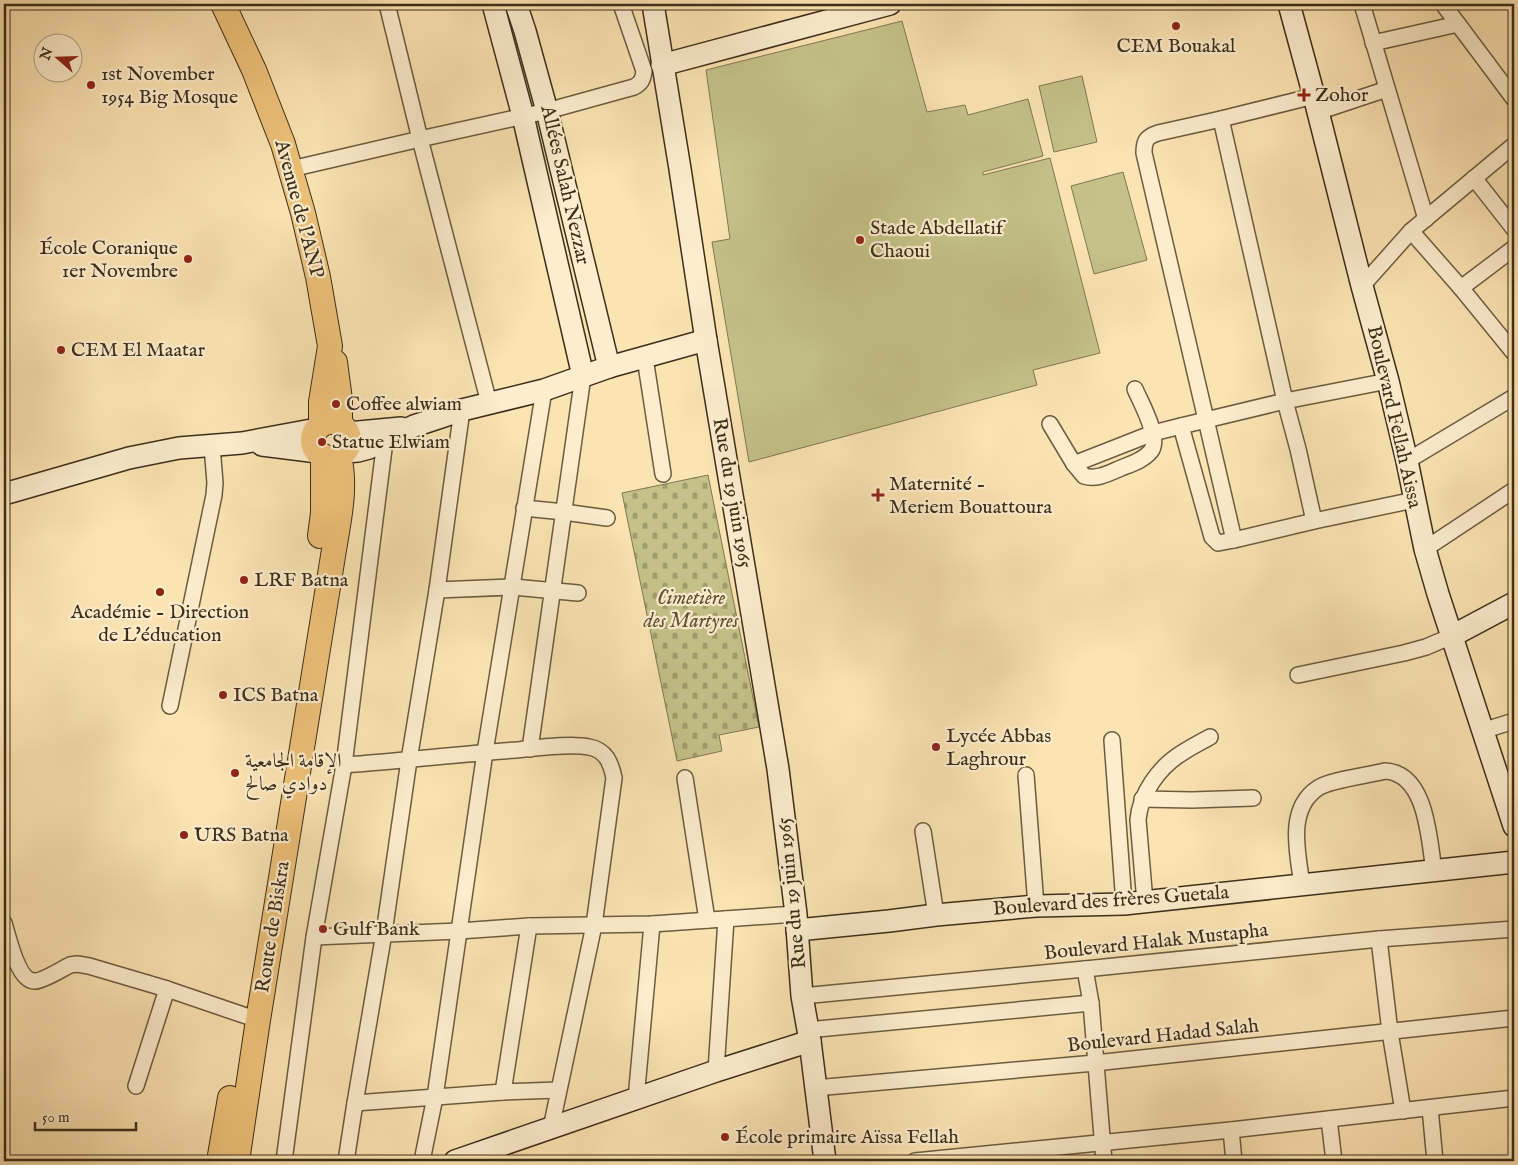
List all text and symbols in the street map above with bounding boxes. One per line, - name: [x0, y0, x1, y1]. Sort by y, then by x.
- marker: CEM Bouakal: [1170, 20, 1182, 32]
- north arrow: [32, 32, 82, 82]
- place label: CEM Bouakal: [1116, 34, 1236, 59]
- text: N: [36, 45, 57, 64]
- place label: 1st November 1954 Big Mosque: [101, 62, 238, 110]
- marker: 1st November 1954 Big Mosque: [85, 79, 97, 91]
- place label: Zohor: [1315, 83, 1369, 108]
- marker: Zohor: [1297, 88, 1311, 102]
- street label: Allées Salah Nezzar: [534, 102, 596, 268]
- street label: Avenue de l'ANP: [268, 136, 330, 281]
- place label: Stade Abdellatif Chaoui: [870, 216, 1007, 264]
- marker: Stade Abdellatif Chaoui: [854, 234, 866, 246]
- place label: École Coranique 1er Novembre: [40, 236, 178, 284]
- marker: École Coranique 1er Novembre: [182, 253, 194, 265]
- street label: Boulevard Fellah Aissa: [1361, 323, 1427, 511]
- place label: CEM El Maatar: [71, 338, 206, 363]
- marker: CEM El Maatar: [55, 344, 67, 356]
- place label: Coffee alwiam: [346, 392, 462, 417]
- marker: Coffee alwiam: [330, 398, 342, 410]
- street label: Rue du 19 juin 1965: [706, 416, 758, 570]
- place label: Statue Elwiam: [332, 430, 450, 455]
- marker: Statue Elwiam: [316, 436, 328, 448]
- place label: Maternité - Meriem Bouattoura: [889, 472, 1052, 520]
- marker: Maternité - Meriem Bouattoura: [871, 488, 885, 502]
- place label: LRF Batna: [254, 568, 349, 593]
- marker: LRF Batna: [238, 574, 250, 586]
- marker: Académie - Direction de L'éducation: [154, 586, 166, 598]
- park label: Cimetière des Martyres: [643, 586, 739, 634]
- place label: Académie - Direction de L'éducation: [70, 600, 250, 648]
- place label: ICS Batna: [233, 683, 319, 708]
- marker: ICS Batna: [217, 689, 229, 701]
- place label: Lycée Abbas Laghrour: [946, 724, 1051, 772]
- marker: Lycée Abbas Laghrour: [930, 741, 942, 753]
- place label: الإقامة الجامعية دوادي صالح: [245, 749, 342, 800]
- marker: الإقامة الجامعية دوادي صالح: [229, 767, 241, 779]
- street label: Rue du 19 juin 1965: [772, 816, 812, 970]
- place label: URS Batna: [194, 823, 289, 848]
- marker: URS Batna: [178, 829, 190, 841]
- street label: Route de Biskra: [250, 859, 296, 995]
- street label: Boulevard des frères Guetala: [992, 880, 1230, 922]
- place label: Gulf Bank: [333, 917, 420, 942]
- street label: Boulevard Halak Mustapha: [1043, 918, 1270, 966]
- marker: Gulf Bank: [317, 923, 329, 935]
- street label: Boulevard Hadad Salah: [1066, 1013, 1260, 1058]
- scale bar: [35, 1100, 136, 1132]
- text: 50 m: [42, 1108, 70, 1127]
- place label: École primaire Aïssa Fellah: [735, 1125, 959, 1150]
- marker: École primaire Aïssa Fellah: [719, 1131, 731, 1143]

